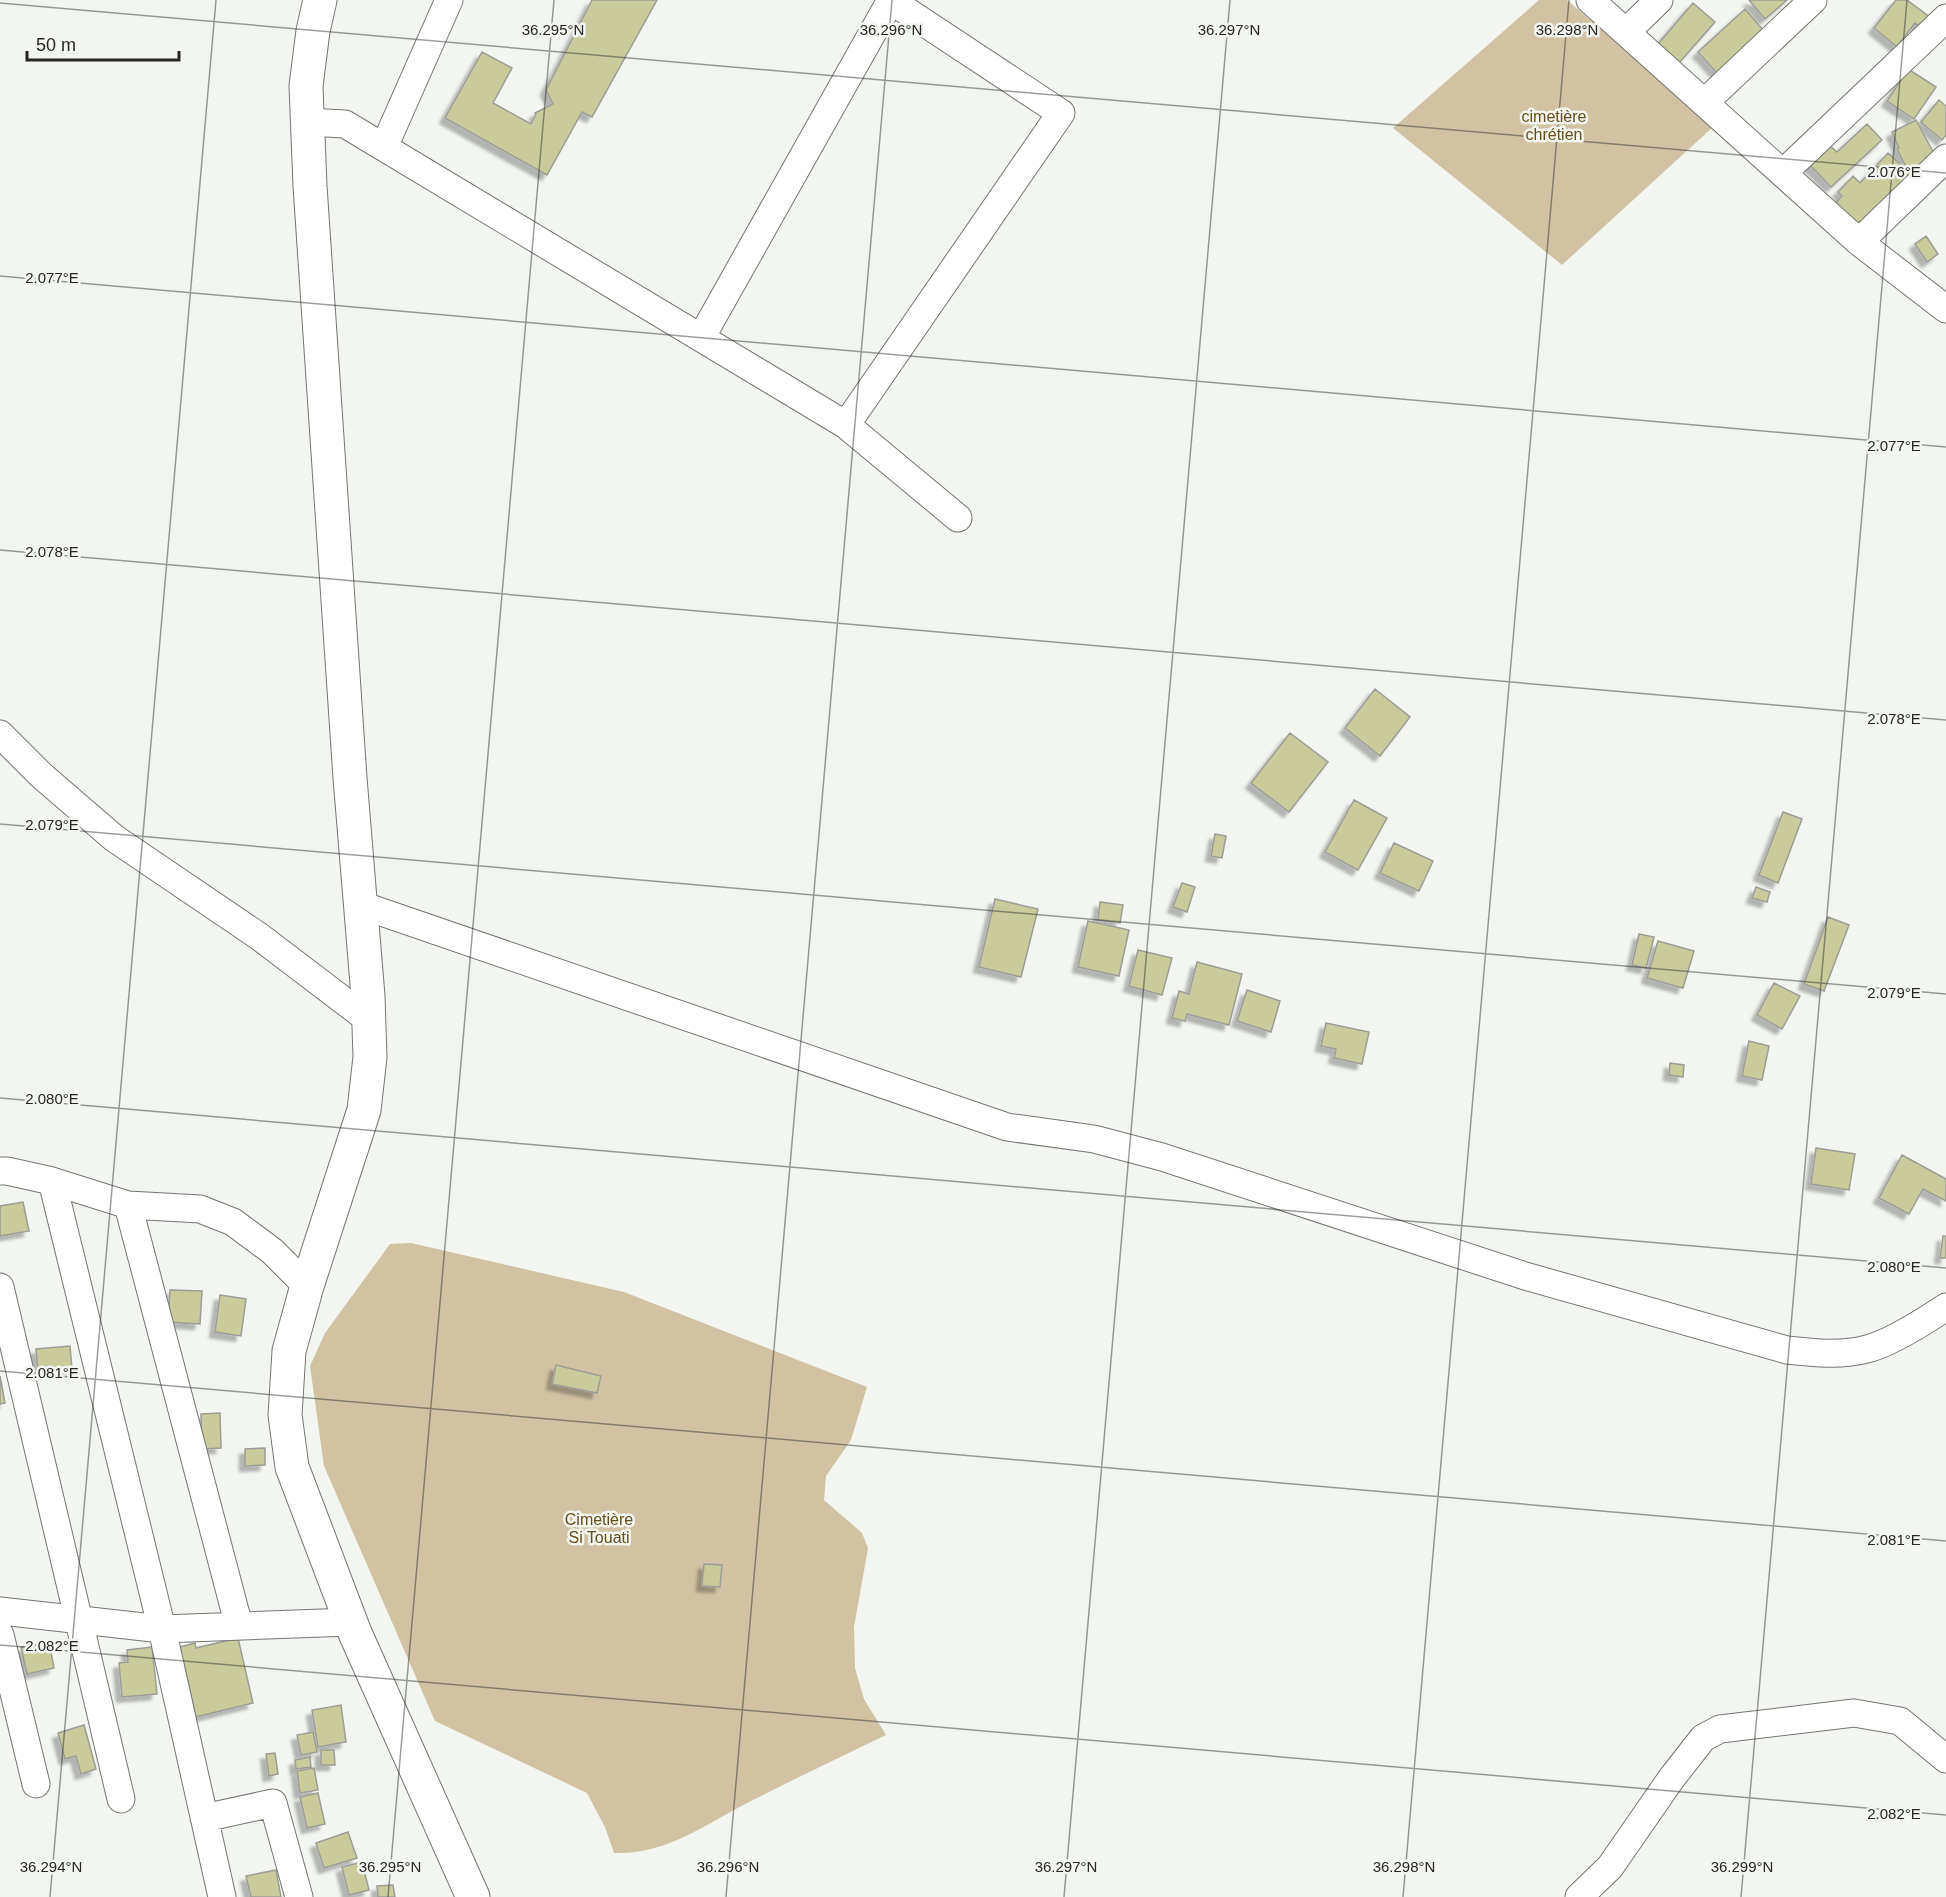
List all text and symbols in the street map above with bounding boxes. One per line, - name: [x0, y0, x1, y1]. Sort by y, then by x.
- text: 36.295°N: [522, 21, 584, 38]
- text: 36.296°N: [860, 21, 922, 38]
- text: 36.297°N: [1198, 21, 1260, 38]
- text: 36.298°N: [1536, 21, 1598, 38]
- scale bar: [27, 24, 178, 62]
- text: 50 m: [36, 35, 76, 55]
- park label: cimetière chrétien: [1522, 108, 1587, 143]
- text: 2.076°E: [1867, 163, 1921, 180]
- text: 2.077°E: [25, 269, 79, 286]
- text: 2.077°E: [1867, 437, 1921, 454]
- text: 2.078°E: [25, 543, 79, 560]
- text: 2.078°E: [1867, 710, 1921, 727]
- text: 2.079°E: [25, 816, 79, 833]
- text: 2.079°E: [1867, 984, 1921, 1001]
- text: 2.080°E: [25, 1090, 79, 1107]
- text: 2.080°E: [1867, 1258, 1921, 1275]
- text: 2.081°E: [25, 1364, 79, 1381]
- park label: Cimetière Si Touati: [565, 1511, 633, 1546]
- text: 2.081°E: [1867, 1531, 1921, 1548]
- text: 2.082°E: [25, 1637, 79, 1654]
- text: 2.082°E: [1867, 1805, 1921, 1822]
- text: 36.294°N: [20, 1858, 82, 1875]
- text: 36.295°N: [359, 1858, 421, 1875]
- text: 36.296°N: [697, 1858, 759, 1875]
- text: 36.297°N: [1035, 1858, 1097, 1875]
- text: 36.298°N: [1373, 1858, 1435, 1875]
- text: 36.299°N: [1711, 1858, 1773, 1875]

